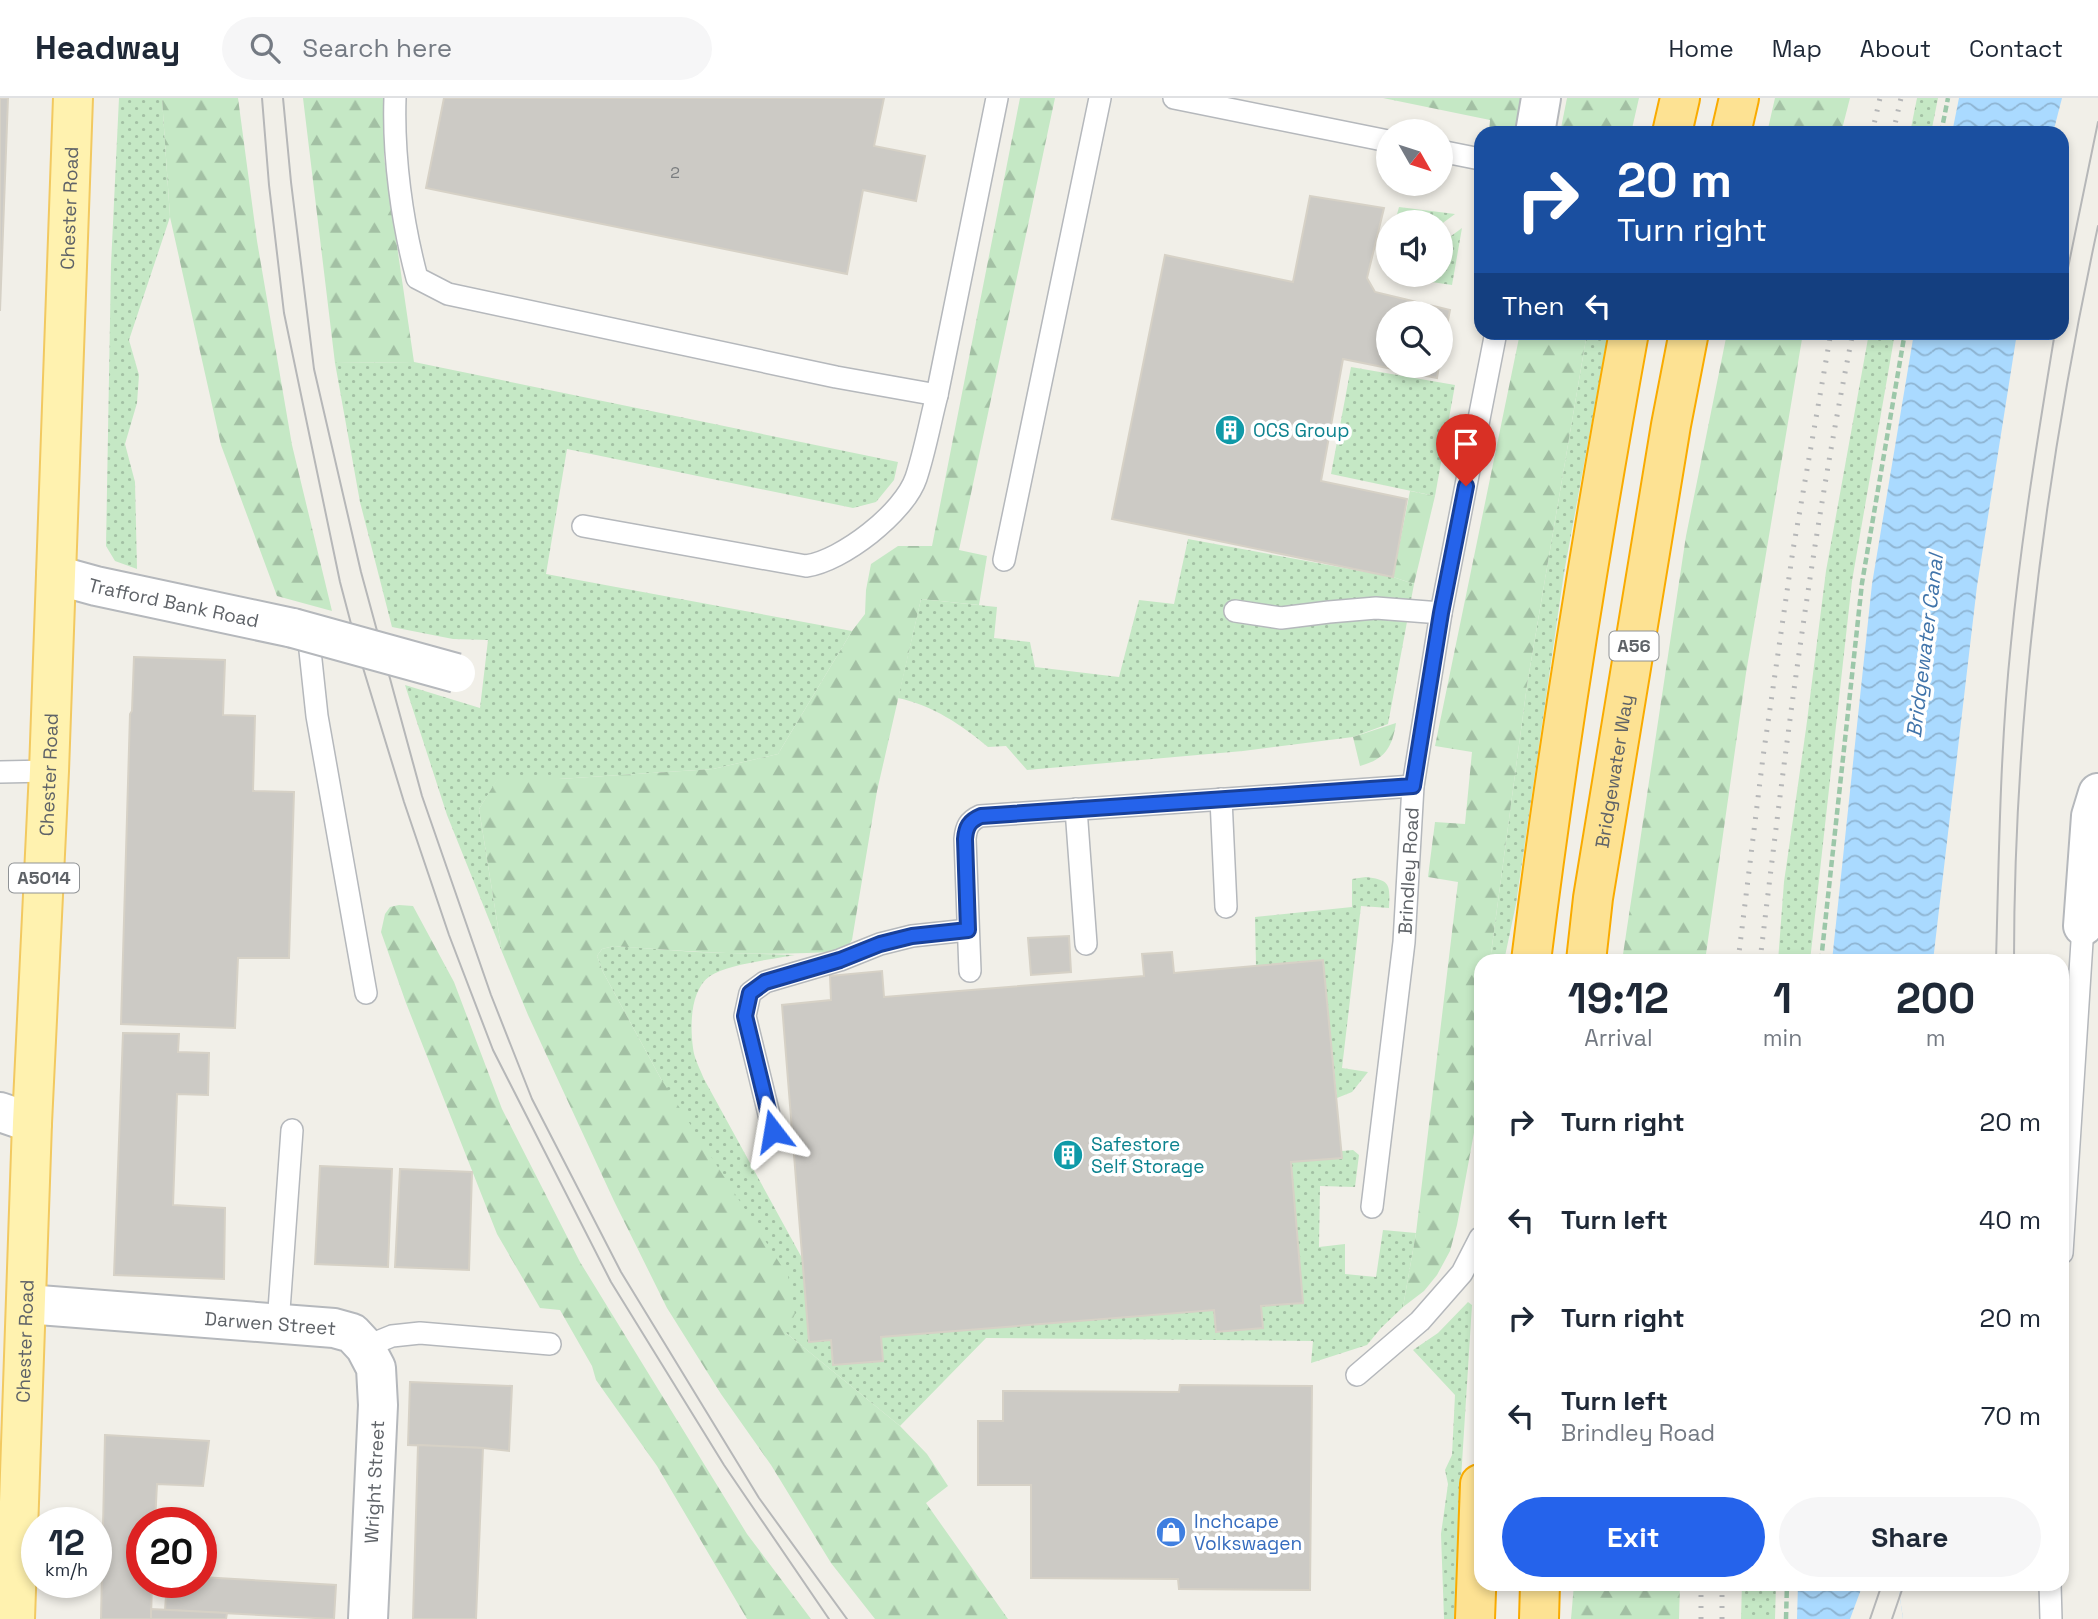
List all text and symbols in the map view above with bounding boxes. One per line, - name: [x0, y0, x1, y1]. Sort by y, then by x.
- search box: [222, 17, 712, 80]
- text: Headway: [35, 27, 180, 69]
- icon: search: [246, 29, 284, 67]
- text: Search here: [302, 31, 452, 65]
- text: Home: [1668, 33, 1734, 64]
- text: Map: [1772, 33, 1822, 64]
- text: About: [1860, 33, 1931, 64]
- text: Contact: [1969, 33, 2063, 64]
- north arrow: [1376, 119, 1452, 196]
- map controls: [1376, 119, 1453, 378]
- street label: Chester Road: [55, 146, 84, 270]
- text: 20 m: [1617, 149, 1732, 211]
- icon: right: [1502, 154, 1593, 245]
- house number: 2: [670, 162, 680, 183]
- button: sound: [1376, 210, 1453, 287]
- text: Turn right: [1617, 210, 1767, 250]
- icon: left: [1579, 287, 1617, 325]
- text: Then: [1502, 289, 1565, 323]
- button: search: [1376, 301, 1453, 378]
- building icon: OCS Group: [1213, 413, 1247, 447]
- pin: [1436, 414, 1496, 486]
- place label: OCS Group: [1253, 418, 1349, 443]
- icon: arrive: [1447, 425, 1485, 463]
- water label: Bridgewater Canal: [1900, 550, 1950, 739]
- street label: Trafford Bank Road: [86, 572, 261, 633]
- road number: A56: [1610, 632, 1658, 660]
- street label: Bridgewater Way: [1589, 692, 1639, 850]
- street label: Chester Road: [34, 713, 64, 837]
- street label: Brindley Road: [1392, 807, 1425, 935]
- road number: A5014: [9, 864, 79, 892]
- text: 19:12: [1568, 972, 1669, 1025]
- text: 1: [1773, 972, 1792, 1025]
- text: 200: [1896, 972, 1975, 1025]
- text: Arrival: [1584, 1023, 1653, 1053]
- text: min: [1763, 1023, 1802, 1053]
- text: m: [1926, 1023, 1946, 1053]
- position arrow: [736, 1094, 810, 1168]
- icon: right: [1502, 1103, 1540, 1141]
- text: Turn right: [1561, 1105, 1685, 1139]
- text: 20 m: [1980, 1105, 2041, 1139]
- place label: Safestore Self Storage: [1091, 1132, 1205, 1179]
- building icon: Safestore Self Storage: [1051, 1138, 1085, 1172]
- icon: left: [1502, 1201, 1540, 1239]
- text: Turn left: [1561, 1203, 1668, 1237]
- text: 40 m: [1979, 1203, 2041, 1237]
- street label: Chester Road: [10, 1279, 40, 1403]
- icon: right: [1502, 1299, 1540, 1337]
- text: Turn right: [1561, 1301, 1685, 1335]
- text: 20 m: [1980, 1301, 2041, 1335]
- street label: Darwen Street: [204, 1306, 337, 1341]
- text: Turn left: [1561, 1384, 1668, 1418]
- icon: left: [1502, 1397, 1540, 1435]
- text: 70 m: [1981, 1399, 2041, 1433]
- text: Brindley Road: [1561, 1418, 1715, 1448]
- street label: Wright Street: [359, 1420, 390, 1544]
- button: Exit: [1502, 1497, 1765, 1577]
- button: Share: [1779, 1497, 2041, 1577]
- speed limit sign: 20: [126, 1507, 217, 1598]
- place label: Inchcape Volkswagen: [1194, 1509, 1302, 1556]
- shop icon: Inchcape Volkswagen: [1154, 1515, 1188, 1549]
- text: 12: [48, 1521, 85, 1565]
- text: km/h: [45, 1558, 88, 1581]

